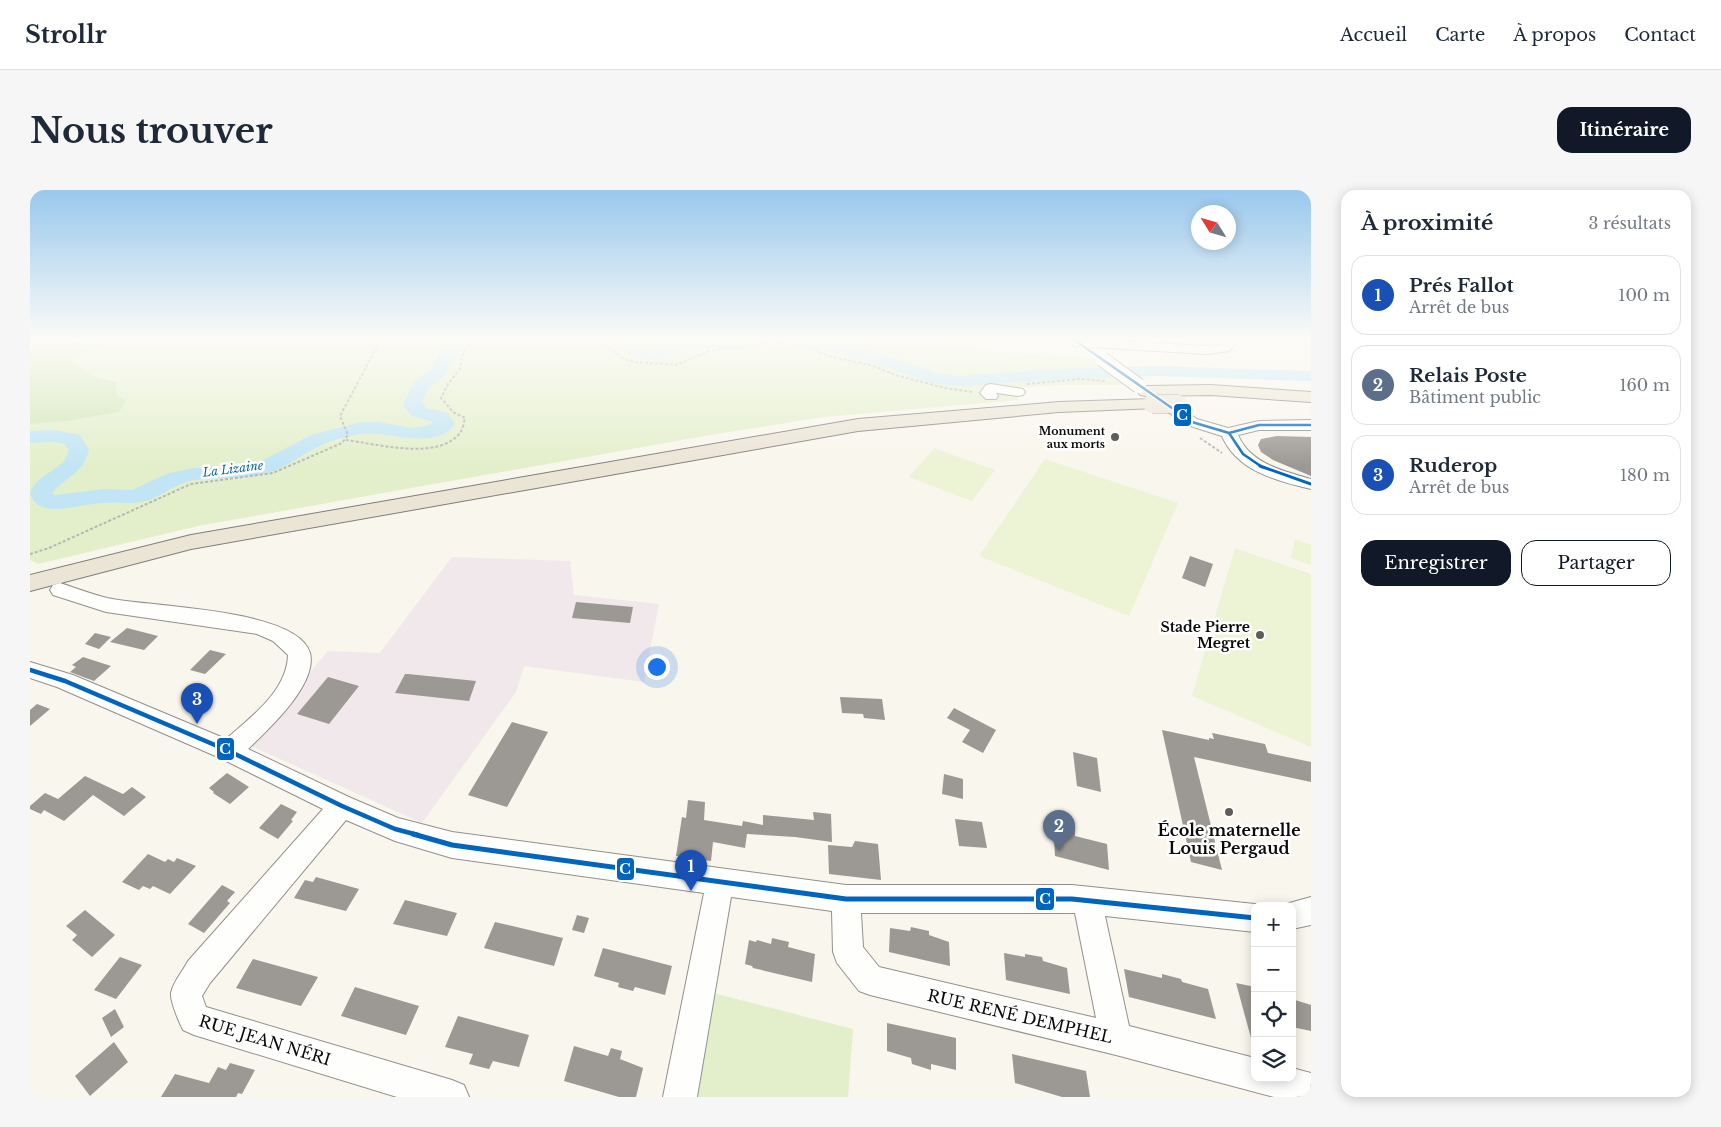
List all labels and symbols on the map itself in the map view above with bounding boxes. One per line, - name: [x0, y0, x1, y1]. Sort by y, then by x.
- north arrow: [1191, 205, 1236, 250]
- line badge: C: [1173, 403, 1192, 427]
- text: C: [1176, 406, 1188, 424]
- place label: Monument aux morts: [1039, 424, 1106, 451]
- marker: Monument aux morts: [1109, 431, 1121, 443]
- water label: La Lizaine: [201, 457, 264, 480]
- place label: Stade Pierre Megret: [1160, 618, 1251, 652]
- marker: Stade Pierre Megret: [1254, 629, 1266, 641]
- your location: [644, 654, 670, 680]
- pin: 3: [181, 683, 213, 724]
- line badge: C: [216, 737, 235, 761]
- text: C: [219, 740, 231, 758]
- marker: École maternelle Louis Pergaud: [1223, 806, 1235, 818]
- pin: 2: [1043, 810, 1075, 851]
- place label: École maternelle Louis Pergaud: [1157, 820, 1301, 858]
- pin: 1: [675, 850, 707, 891]
- line badge: C: [616, 857, 635, 881]
- text: C: [619, 860, 631, 878]
- line badge: C: [1035, 887, 1055, 911]
- text: C: [1039, 890, 1051, 908]
- street label: RUE RENÉ DEMPHEL: [926, 985, 1115, 1047]
- street label: RUE JEAN NÉRI: [197, 1010, 333, 1070]

